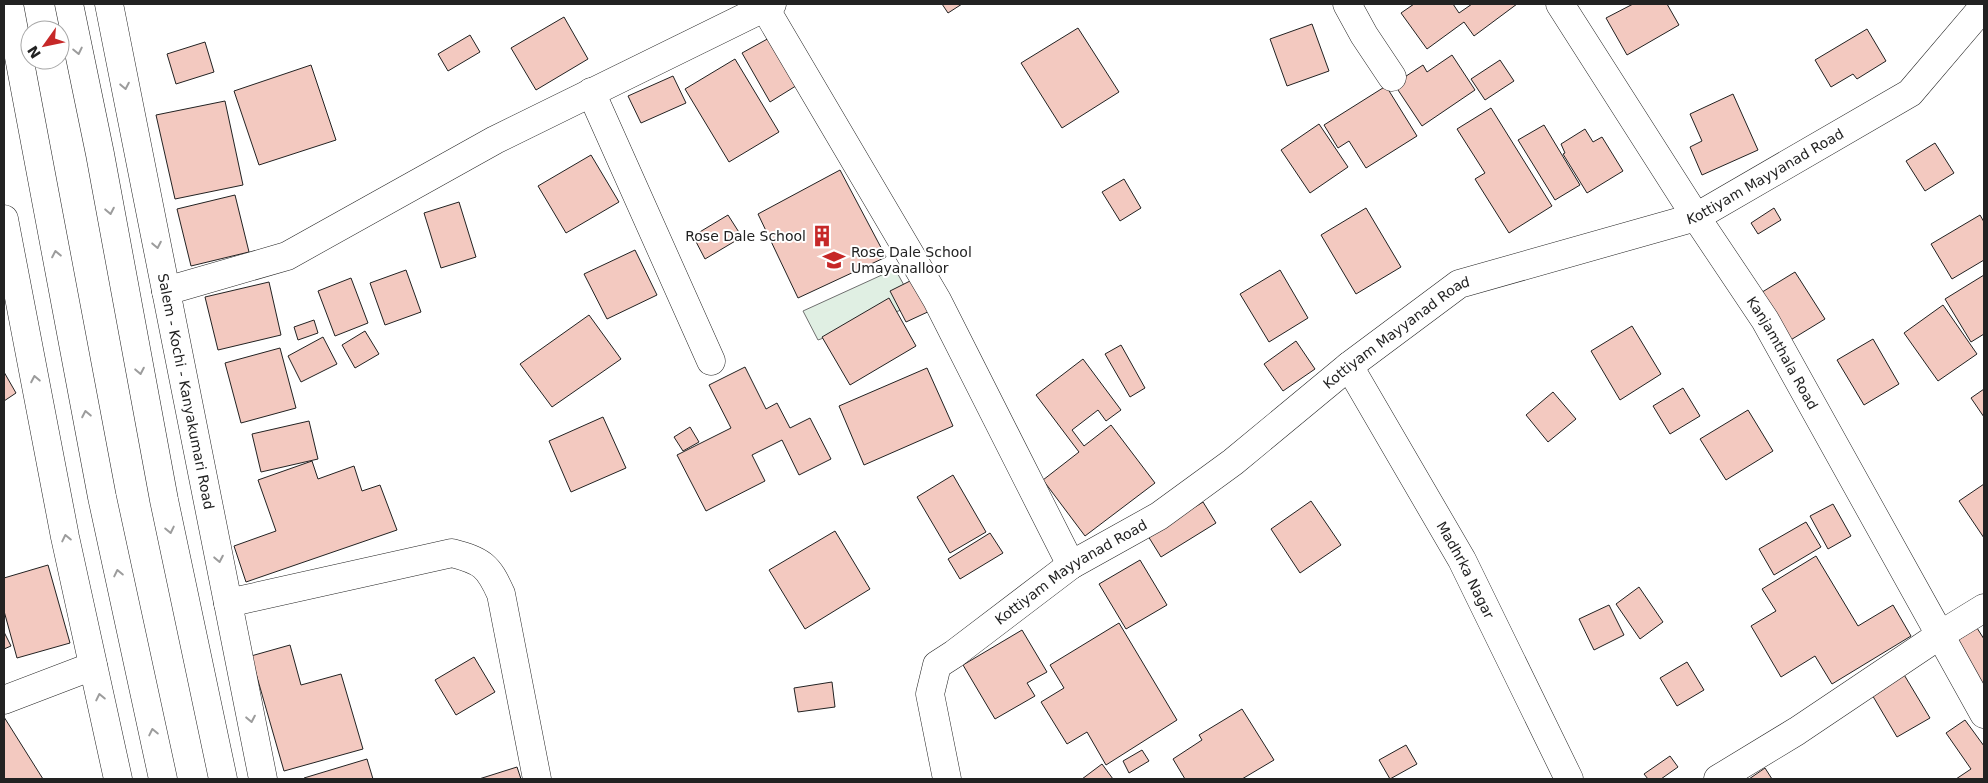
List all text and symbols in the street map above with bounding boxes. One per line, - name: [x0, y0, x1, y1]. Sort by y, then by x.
- north arrow: [20, 20, 70, 70]
- text: N: [24, 43, 44, 61]
- one-way arrow: [73, 47, 83, 56]
- one-way arrow: [119, 81, 130, 90]
- street label: Kottiyam Mayyanad Road: [1685, 125, 1846, 227]
- one-way arrow: [105, 206, 115, 215]
- building icon: Rose Dale School: [809, 223, 835, 249]
- place label: Rose Dale School: [685, 228, 806, 244]
- one-way arrow: [151, 241, 162, 250]
- place label: Rose Dale School Umayanalloor: [851, 244, 972, 276]
- school or university icon: Rose Dale School Umayanalloor: [821, 247, 847, 273]
- one-way arrow: [51, 250, 62, 258]
- street label: Salem - Kochi - Kanyakumari Road: [155, 272, 217, 511]
- street label: Kottiyam Mayyanad Road: [1320, 273, 1471, 392]
- street label: Kanjamthala Road: [1744, 294, 1821, 412]
- one-way arrow: [134, 366, 144, 375]
- one-way arrow: [30, 375, 40, 383]
- one-way arrow: [81, 409, 92, 418]
- street label: Kottiyam Mayyanad Road: [992, 516, 1150, 628]
- street label: Madhrka Nagar: [1433, 519, 1497, 621]
- one-way arrow: [164, 526, 175, 535]
- one-way arrow: [61, 534, 72, 543]
- one-way arrow: [213, 555, 224, 564]
- one-way arrow: [113, 568, 124, 577]
- one-way arrow: [95, 693, 106, 702]
- one-way arrow: [245, 714, 256, 723]
- one-way arrow: [148, 727, 159, 736]

